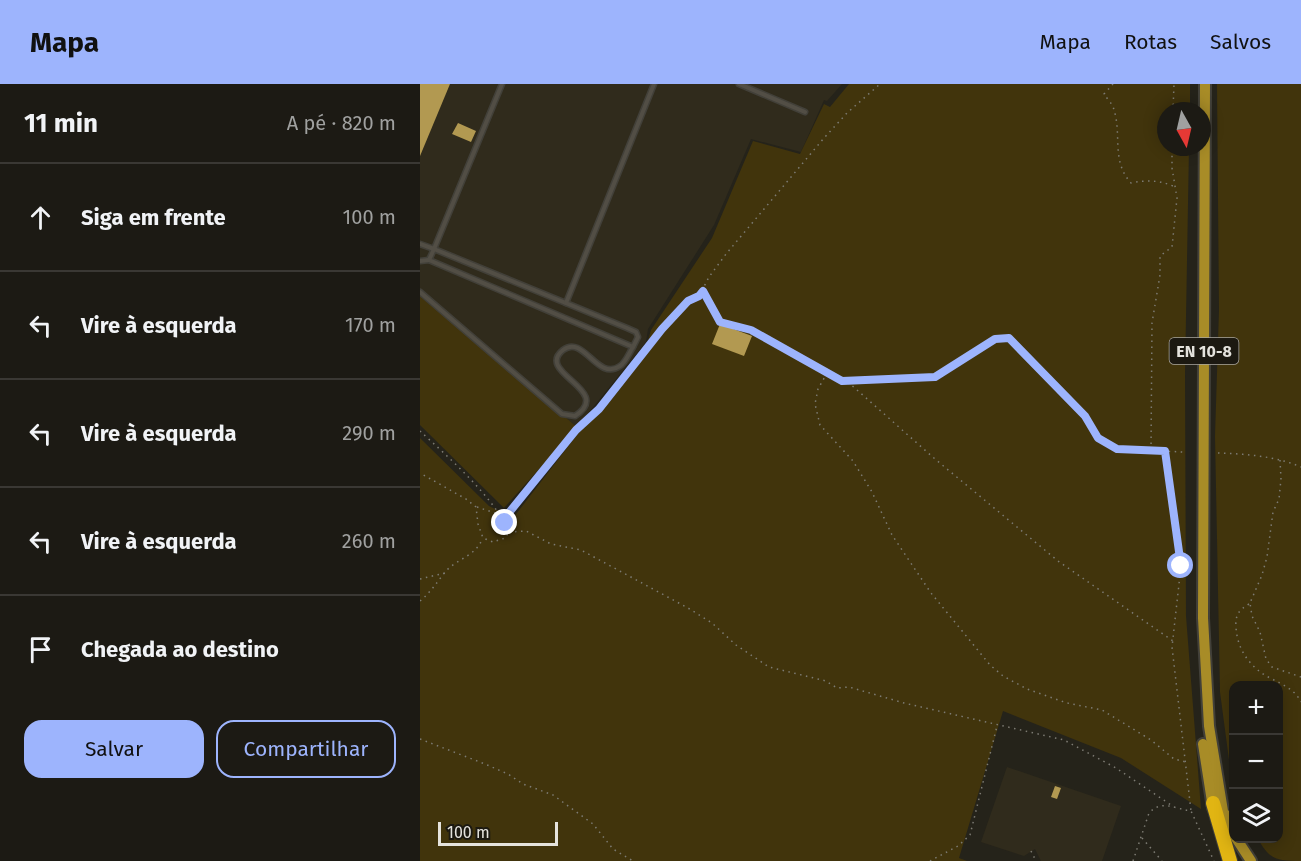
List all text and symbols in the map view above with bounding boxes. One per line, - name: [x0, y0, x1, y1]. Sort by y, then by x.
- text: Mapa: [30, 26, 99, 59]
- text: Mapa: [1040, 29, 1091, 55]
- text: Rotas: [1124, 29, 1177, 55]
- text: Salvos: [1210, 29, 1271, 55]
- north arrow: [1157, 102, 1211, 156]
- text: 11 min: [24, 108, 98, 139]
- text: A pé · 820 m: [287, 111, 396, 135]
- icon: ahead: [24, 201, 57, 234]
- text: Siga em frente: [81, 204, 226, 231]
- text: 100 m: [343, 205, 396, 229]
- icon: left: [24, 309, 57, 342]
- text: Vire à esquerda: [81, 312, 237, 339]
- text: 170 m: [345, 313, 396, 337]
- road number: EN 10-8: [1170, 338, 1238, 364]
- icon: left: [24, 417, 57, 450]
- text: Vire à esquerda: [81, 420, 237, 447]
- text: 290 m: [342, 421, 396, 445]
- route end: [491, 509, 517, 535]
- icon: left: [24, 525, 57, 558]
- text: Vire à esquerda: [81, 528, 237, 555]
- text: 260 m: [342, 529, 396, 553]
- route start: [1167, 552, 1193, 578]
- icon: arrive: [24, 633, 57, 666]
- text: Chegada ao destino: [81, 636, 279, 663]
- map controls: [1229, 681, 1283, 843]
- button: +: [1229, 681, 1283, 735]
- button: Salvar: [24, 720, 204, 778]
- button: Compartilhar: [216, 720, 396, 778]
- button: −: [1229, 735, 1283, 789]
- button: layers: [1229, 789, 1283, 843]
- scale bar: [438, 819, 558, 846]
- text: 100 m: [447, 823, 490, 842]

